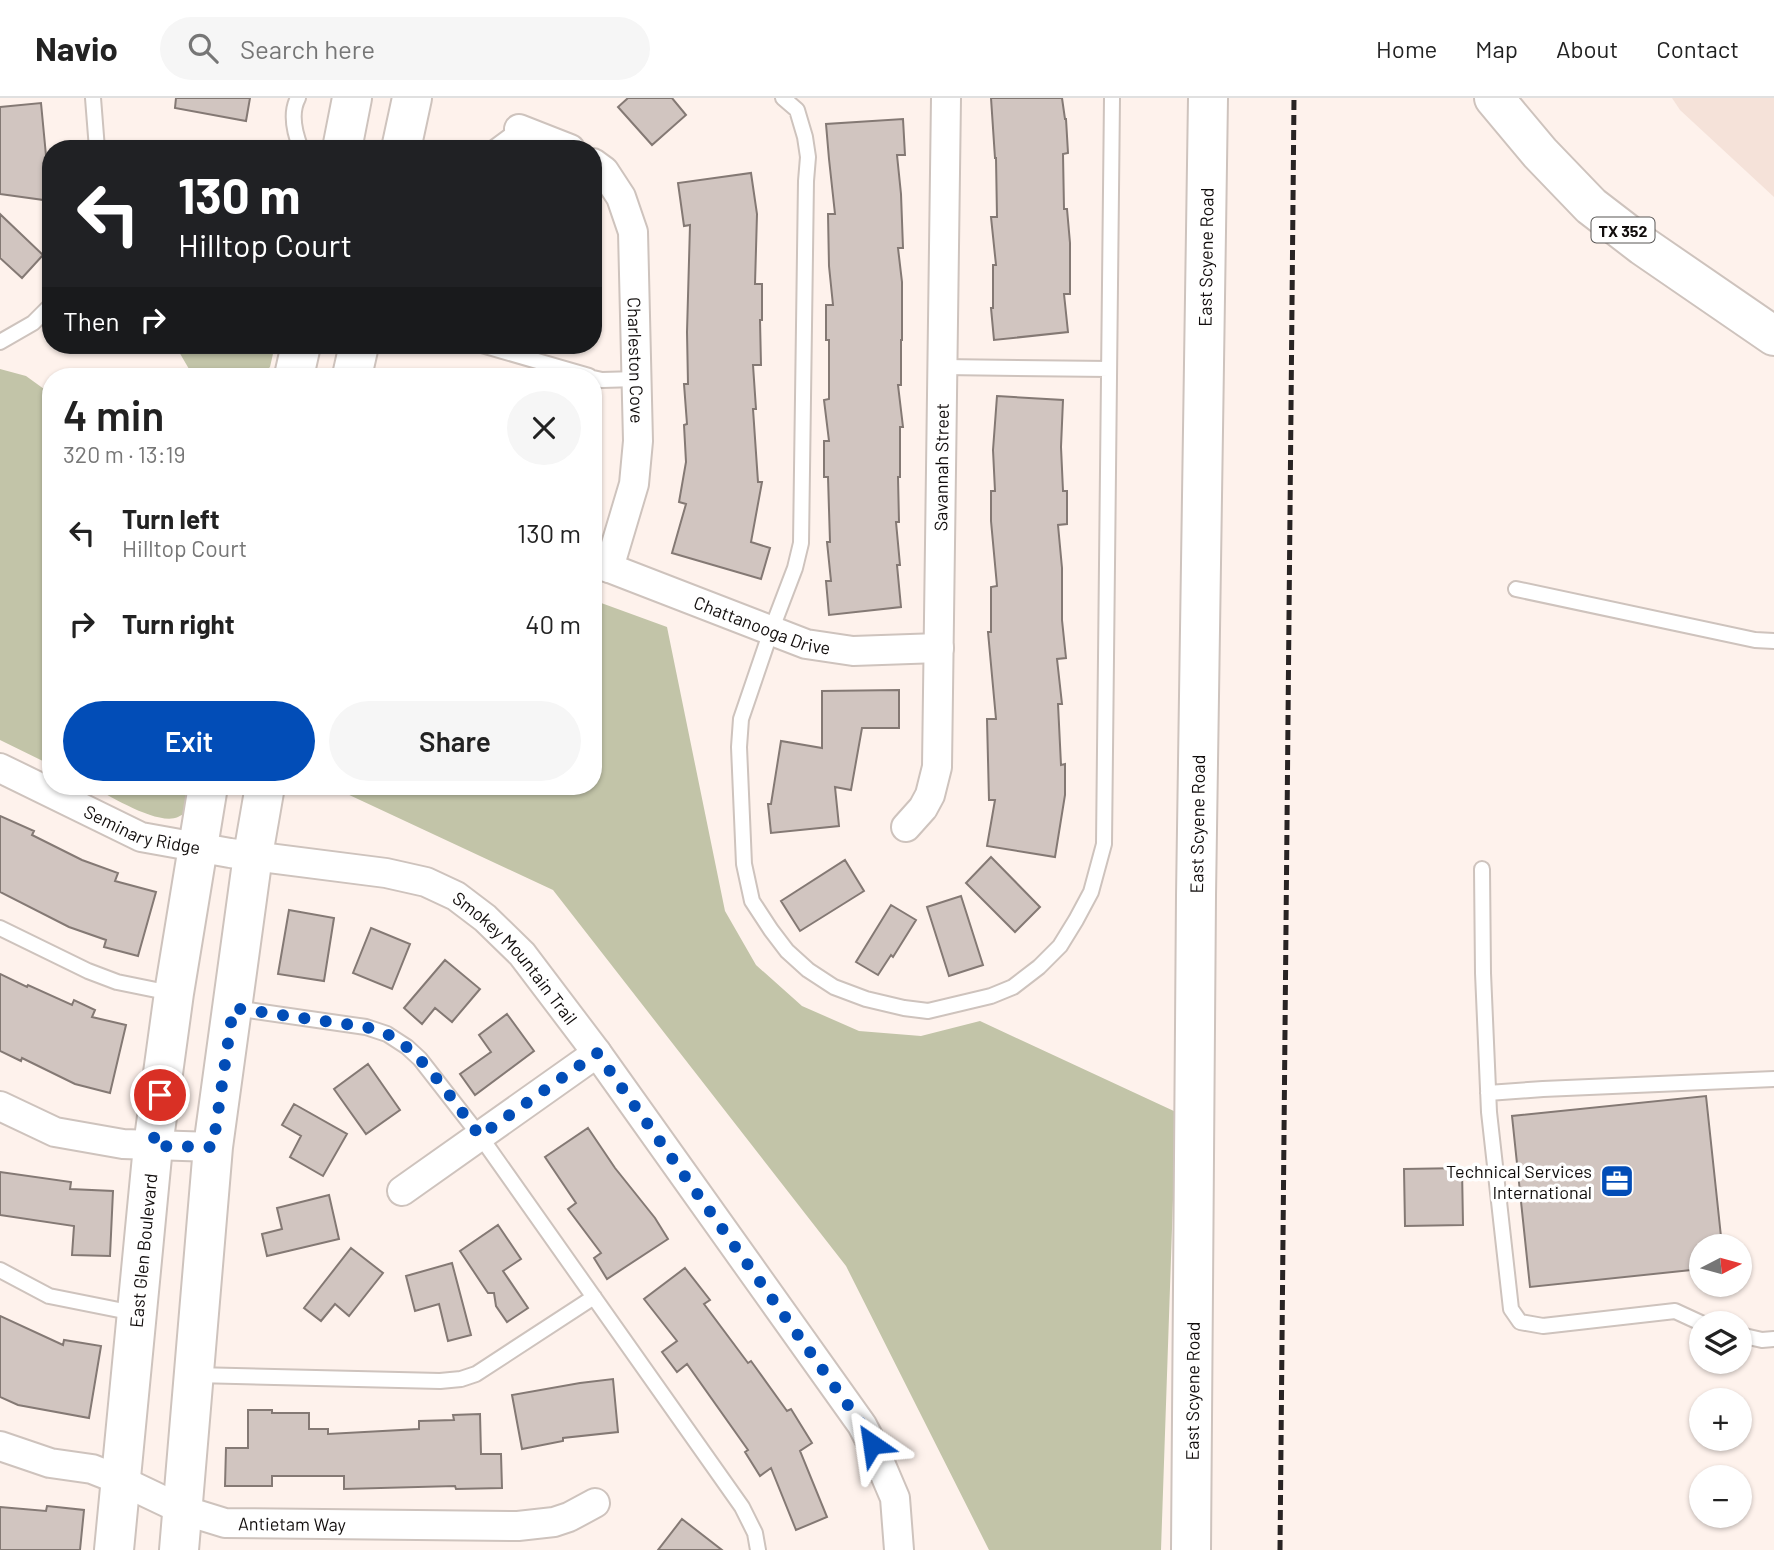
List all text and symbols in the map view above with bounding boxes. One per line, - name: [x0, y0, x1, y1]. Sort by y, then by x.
- search box: [160, 17, 650, 80]
- text: Navio: [35, 28, 118, 68]
- icon: search: [184, 29, 222, 67]
- text: Search here: [240, 33, 375, 64]
- text: Home: [1376, 34, 1437, 63]
- text: Map: [1475, 34, 1518, 63]
- text: About: [1556, 34, 1618, 63]
- text: Contact: [1656, 34, 1739, 63]
- text: 130 m: [178, 165, 300, 224]
- icon: left: [63, 168, 154, 259]
- street label: East Scyene Road: [1194, 187, 1218, 327]
- road number: TX 352: [1592, 218, 1654, 242]
- text: Hilltop Court: [178, 225, 352, 263]
- street label: Charleston Cove: [624, 297, 649, 424]
- icon: right: [134, 301, 172, 339]
- text: Then: [63, 305, 120, 336]
- text: 4 min: [63, 389, 164, 439]
- button: close: [507, 391, 581, 465]
- street label: Savannah Street: [929, 403, 953, 531]
- text: 320 m · 13:19: [63, 440, 186, 468]
- text: Turn left: [122, 503, 220, 534]
- icon: left: [63, 514, 101, 552]
- text: 130 m: [517, 517, 581, 548]
- text: Hilltop Court: [122, 534, 247, 562]
- street label: Chattanooga Drive: [691, 591, 832, 659]
- icon: right: [63, 605, 101, 643]
- text: Turn right: [122, 608, 235, 639]
- text: 40 m: [525, 608, 581, 639]
- button: Exit: [63, 701, 315, 781]
- button: Share: [329, 701, 581, 781]
- street label: East Scyene Road: [1185, 754, 1209, 894]
- street label: Seminary Ridge: [80, 800, 202, 858]
- street label: Smokey Mountain Trail: [449, 887, 582, 1029]
- pin: [130, 1065, 190, 1125]
- icon: arrive: [141, 1076, 179, 1114]
- place label: Technical Services International: [1446, 1160, 1592, 1203]
- office icon: Technical Services International: [1598, 1162, 1636, 1200]
- street label: East Glen Boulevard: [125, 1172, 161, 1329]
- north arrow: [1689, 1234, 1752, 1297]
- map controls: [1689, 1234, 1752, 1528]
- button: layers: [1689, 1311, 1752, 1374]
- street label: East Scyene Road: [1181, 1321, 1204, 1461]
- button: +: [1689, 1388, 1752, 1451]
- position arrow: [835, 1407, 909, 1481]
- button: −: [1689, 1465, 1752, 1528]
- street label: Antietam Way: [238, 1512, 346, 1535]

